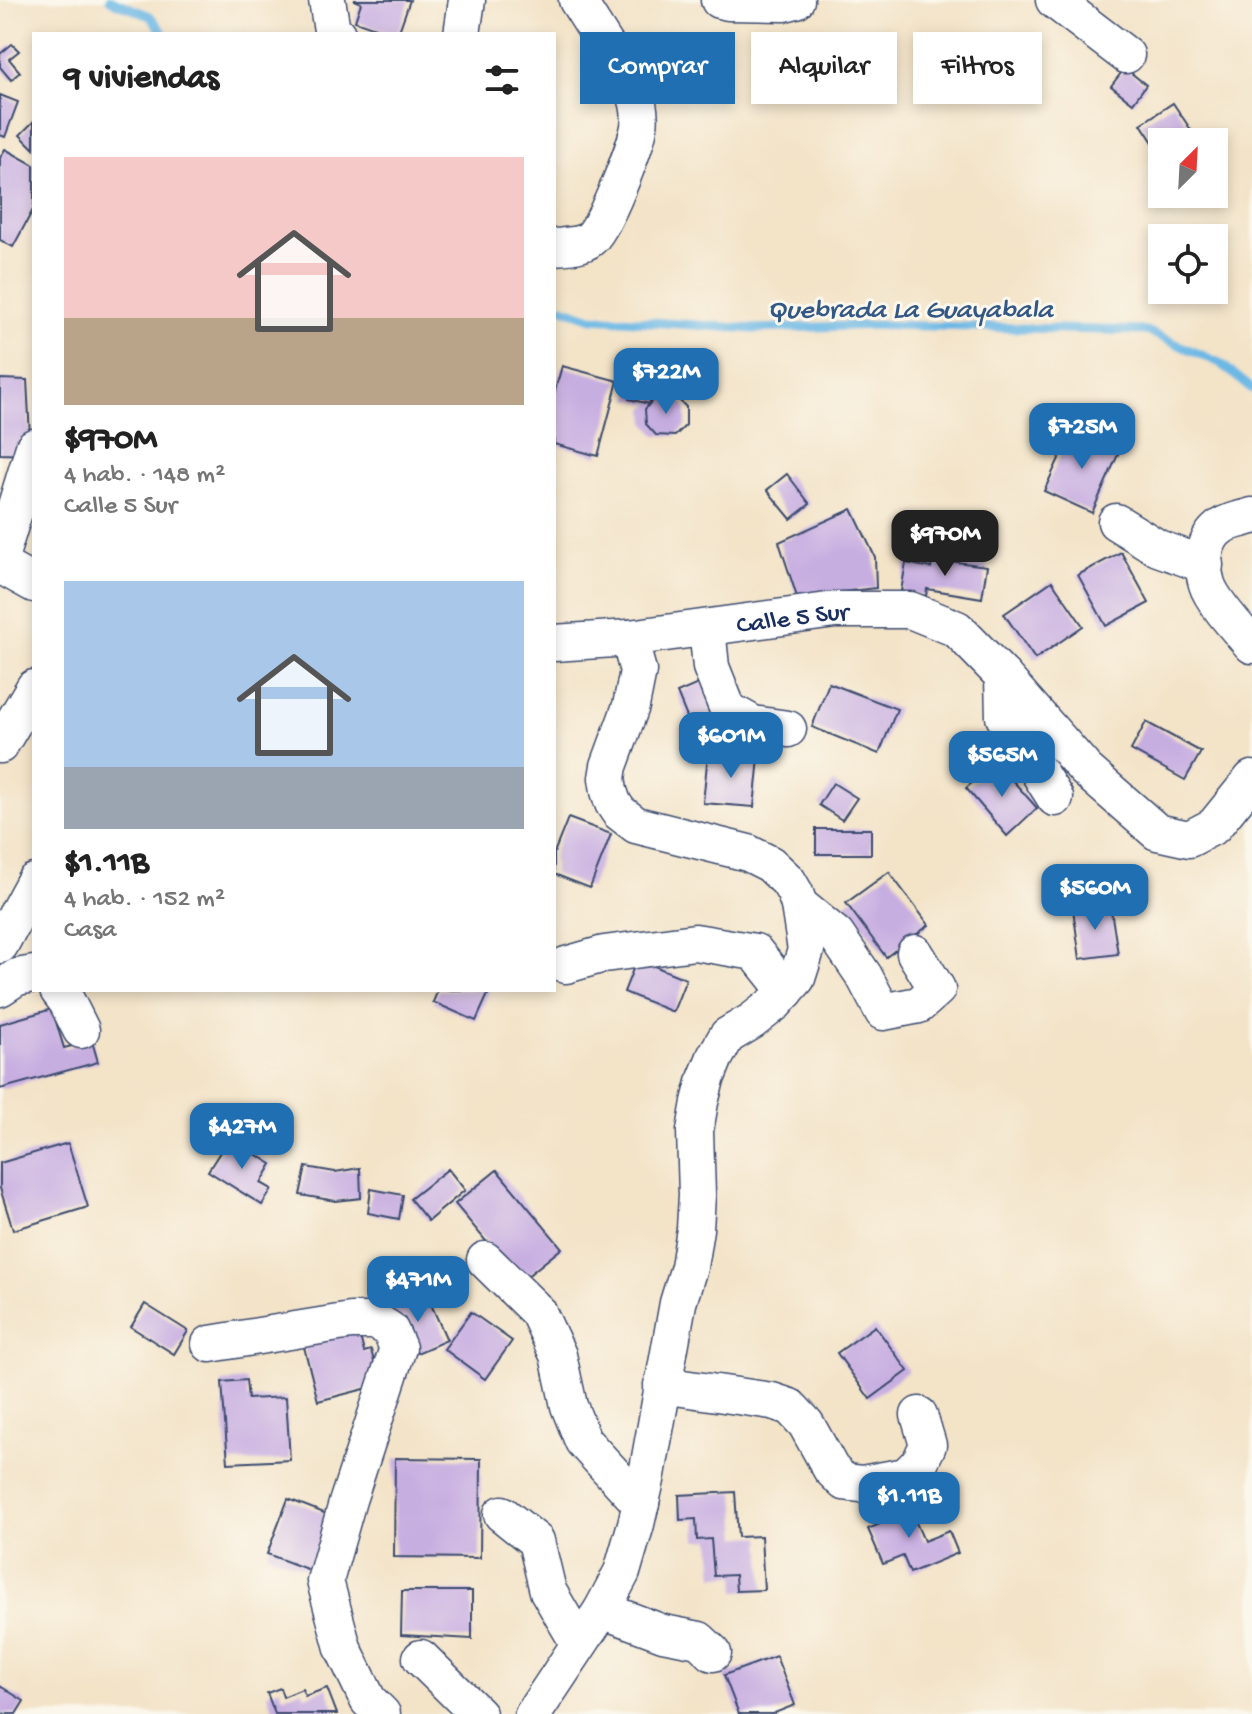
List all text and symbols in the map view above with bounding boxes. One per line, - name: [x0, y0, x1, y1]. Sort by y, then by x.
- chip: Comprar: [580, 32, 735, 104]
- chip: Alquilar: [751, 32, 897, 104]
- chip: Filtros: [913, 32, 1042, 104]
- icon: filters: [480, 58, 524, 102]
- text: 9 viviendas: [64, 60, 219, 100]
- north arrow: [1148, 128, 1228, 208]
- map controls: [1148, 128, 1228, 304]
- icon: home: [222, 209, 366, 353]
- button: locate: [1148, 224, 1228, 304]
- water label: Quebrada La Guayabala: [767, 295, 1054, 328]
- pin: $722M: [610, 348, 722, 416]
- text: $722M: [632, 358, 700, 389]
- pin: $725M: [1026, 403, 1138, 471]
- text: $725M: [1047, 413, 1117, 444]
- text: $970M: [64, 421, 157, 461]
- text: 4 hab. · 148 m²: [64, 461, 225, 492]
- text: Calle 5 Sur: [64, 492, 177, 523]
- pin: $970M: [889, 510, 1001, 578]
- text: $970M: [909, 520, 981, 551]
- street label: Calle 5 Sur: [735, 599, 851, 643]
- icon: home: [222, 633, 366, 777]
- pin: $601M: [675, 712, 787, 780]
- text: $601M: [697, 722, 765, 753]
- pin: $565M: [946, 731, 1058, 799]
- text: $565M: [967, 741, 1037, 772]
- text: $1.11B: [64, 845, 149, 885]
- pin: $560M: [1039, 864, 1151, 932]
- text: $560M: [1059, 874, 1131, 905]
- text: 4 hab. · 152 m²: [64, 885, 225, 916]
- text: Casa: [64, 916, 117, 947]
- pin: $427M: [186, 1103, 298, 1171]
- text: $427M: [208, 1113, 276, 1144]
- pin: $471M: [362, 1256, 474, 1324]
- text: $471M: [385, 1266, 451, 1297]
- pin: $1.11B: [844, 1472, 974, 1540]
- text: $1.11B: [877, 1482, 941, 1513]

